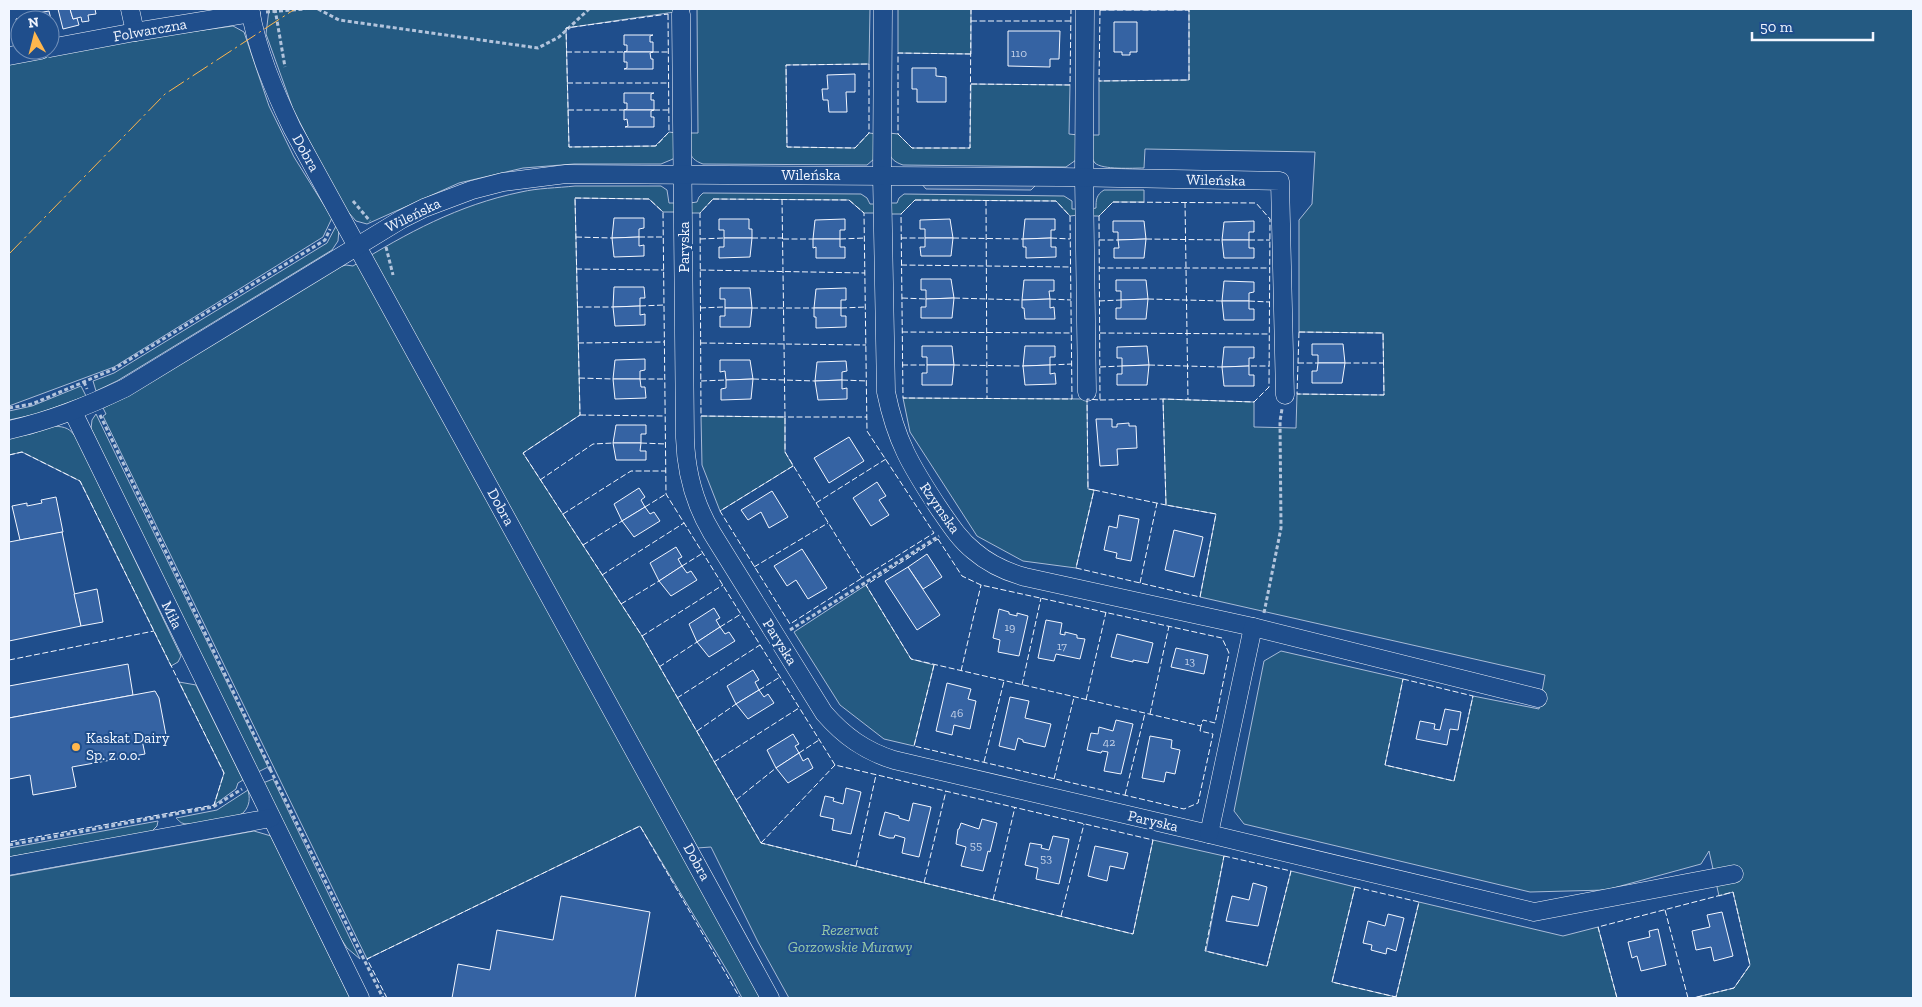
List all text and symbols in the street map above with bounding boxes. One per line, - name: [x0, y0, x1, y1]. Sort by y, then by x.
- north arrow: [10, 10, 60, 60]
- scale bar: [1752, 10, 1873, 42]
- text: N: [27, 13, 40, 32]
- street label: Folwarczna: [112, 15, 188, 45]
- text: 50 m: [1760, 18, 1793, 36]
- house number: 110: [1011, 46, 1027, 60]
- street label: Dobra: [288, 131, 324, 175]
- street label: Wileńska: [781, 166, 841, 184]
- street label: Wileńska: [1186, 170, 1246, 190]
- street label: Wileńska: [382, 194, 444, 236]
- street label: Paryska: [675, 221, 693, 273]
- street label: Rzymska: [916, 479, 964, 537]
- street label: Dobra: [483, 485, 519, 529]
- street label: Miła: [158, 598, 186, 632]
- street label: Paryska: [759, 616, 801, 668]
- house number: 19: [1005, 620, 1016, 634]
- house number: 17: [1057, 639, 1067, 653]
- house number: 13: [1185, 654, 1195, 668]
- house number: 46: [951, 706, 963, 720]
- place label: Kaskat Dairy Sp. z o.o.: [86, 729, 170, 764]
- house number: 42: [1103, 735, 1115, 749]
- marker: Kaskat Dairy Sp. z o.o.: [70, 741, 82, 753]
- street label: Paryska: [1126, 806, 1180, 836]
- house number: 55: [970, 838, 982, 852]
- street label: Dobra: [679, 840, 715, 884]
- house number: 53: [1040, 851, 1052, 865]
- park label: Rezerwat Gorzowskie Murawy: [788, 921, 912, 956]

